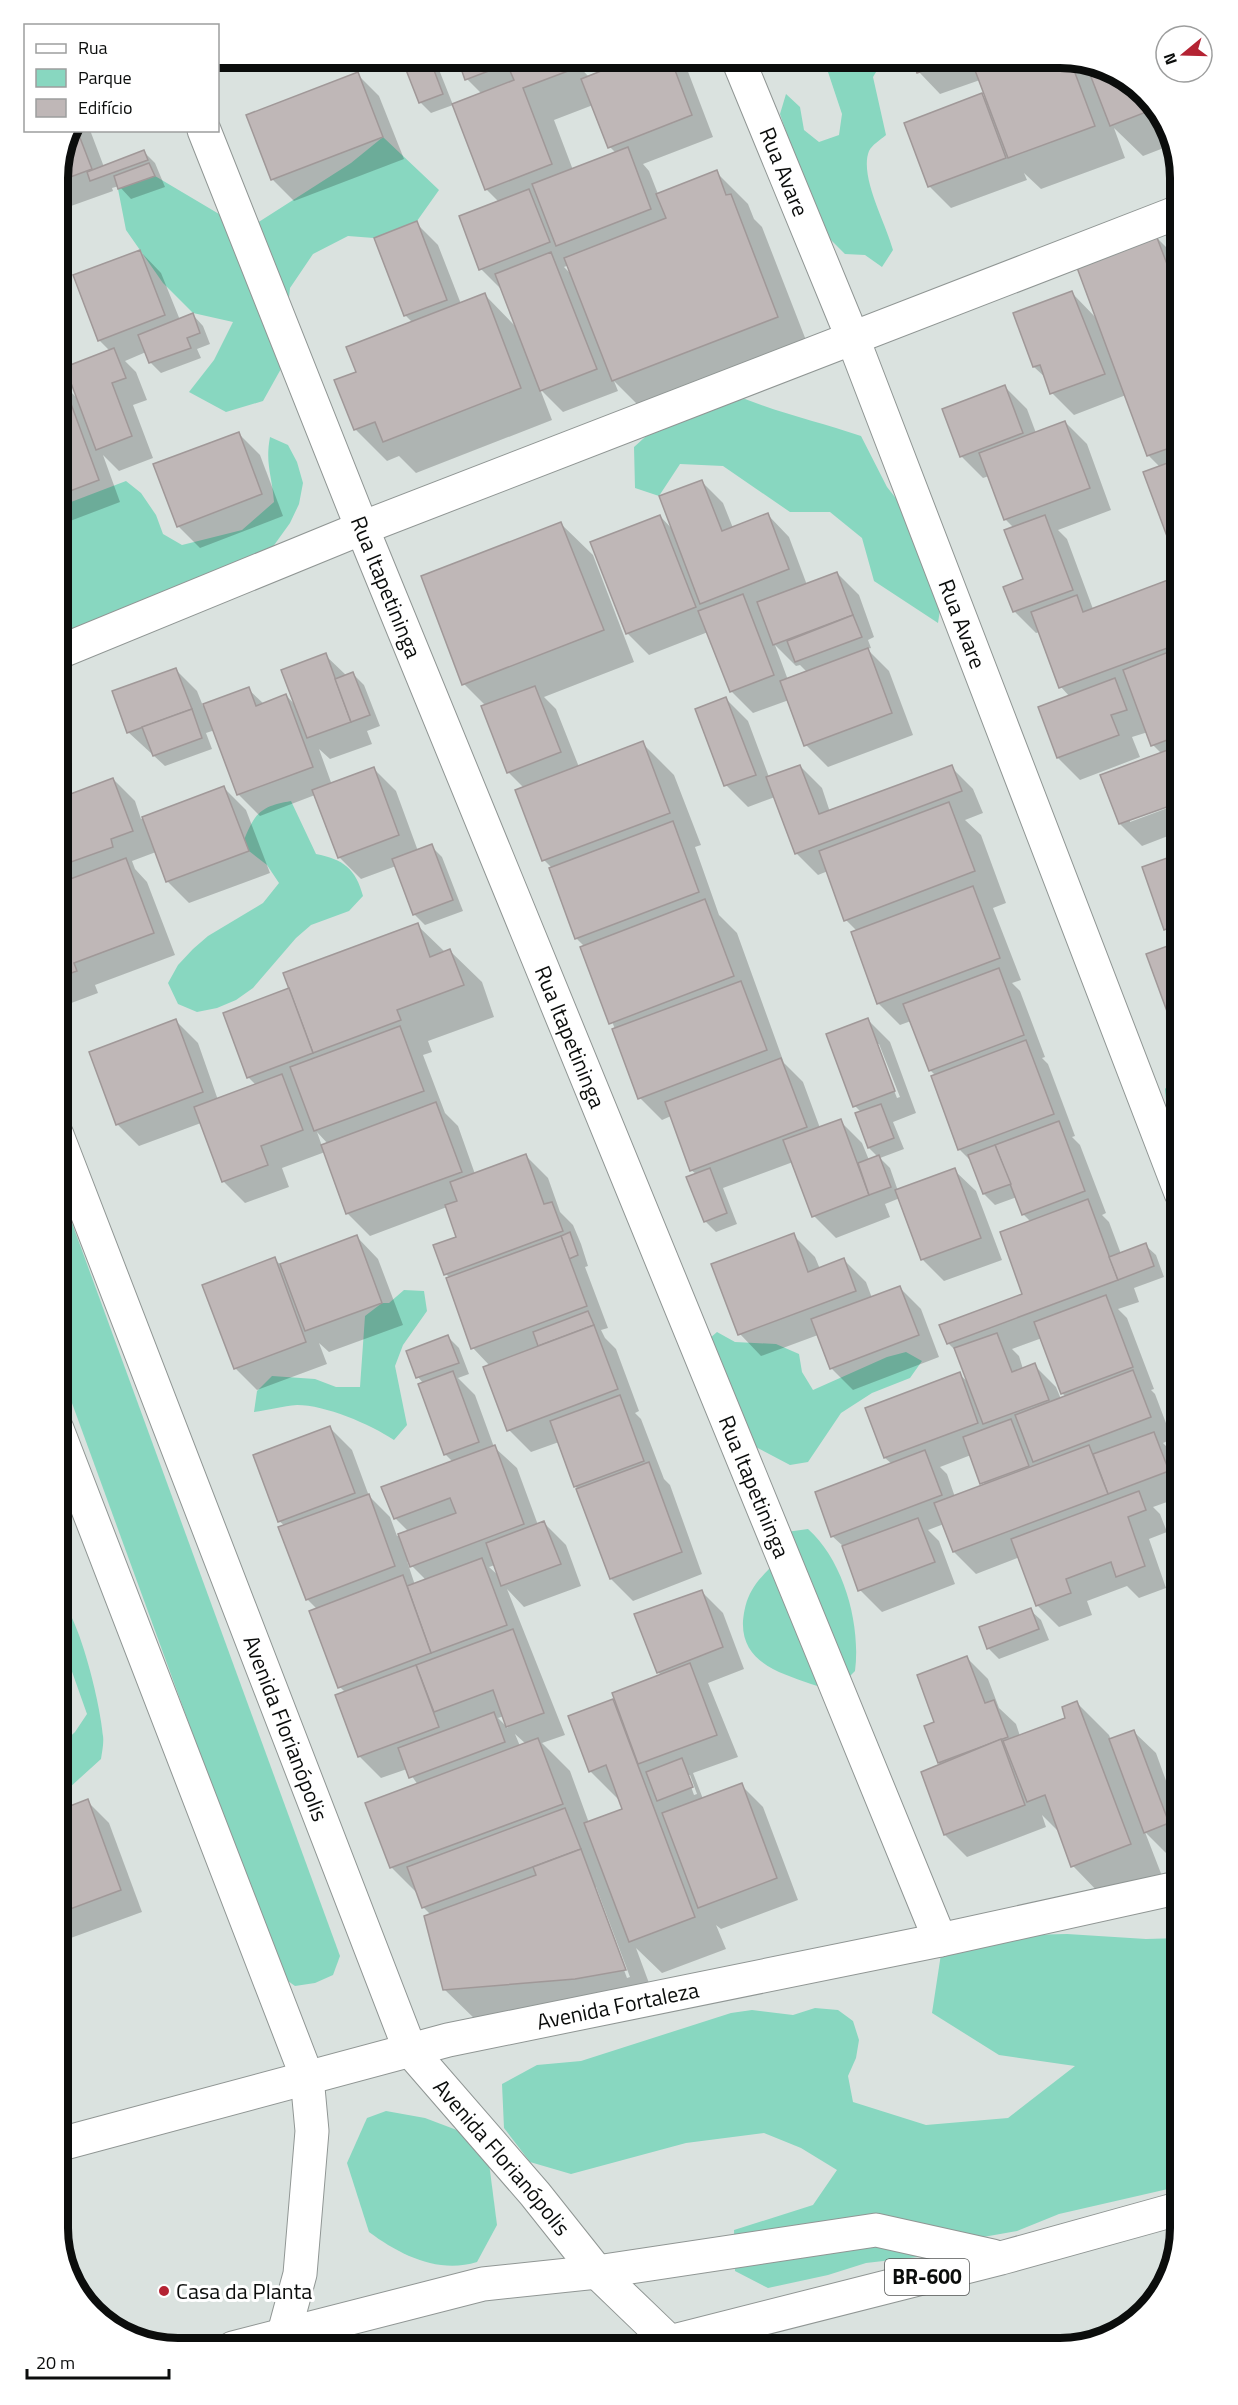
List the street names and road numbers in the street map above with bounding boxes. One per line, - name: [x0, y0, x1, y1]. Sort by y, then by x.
- street label: Rua Avare: [751, 122, 818, 221]
- street label: Rua Itapetininga: [342, 511, 431, 663]
- street label: Rua Avare: [930, 574, 995, 674]
- street label: Rua Itapetininga: [526, 960, 615, 1113]
- street label: Rua Itapetininga: [710, 1410, 799, 1563]
- street label: Avenida Florianópolis: [235, 1630, 337, 1826]
- street label: Avenida Fortaleza: [534, 1972, 702, 2039]
- street label: Avenida Florianópolis: [425, 2071, 579, 2243]
- road number: BR-600: [885, 2259, 969, 2295]

